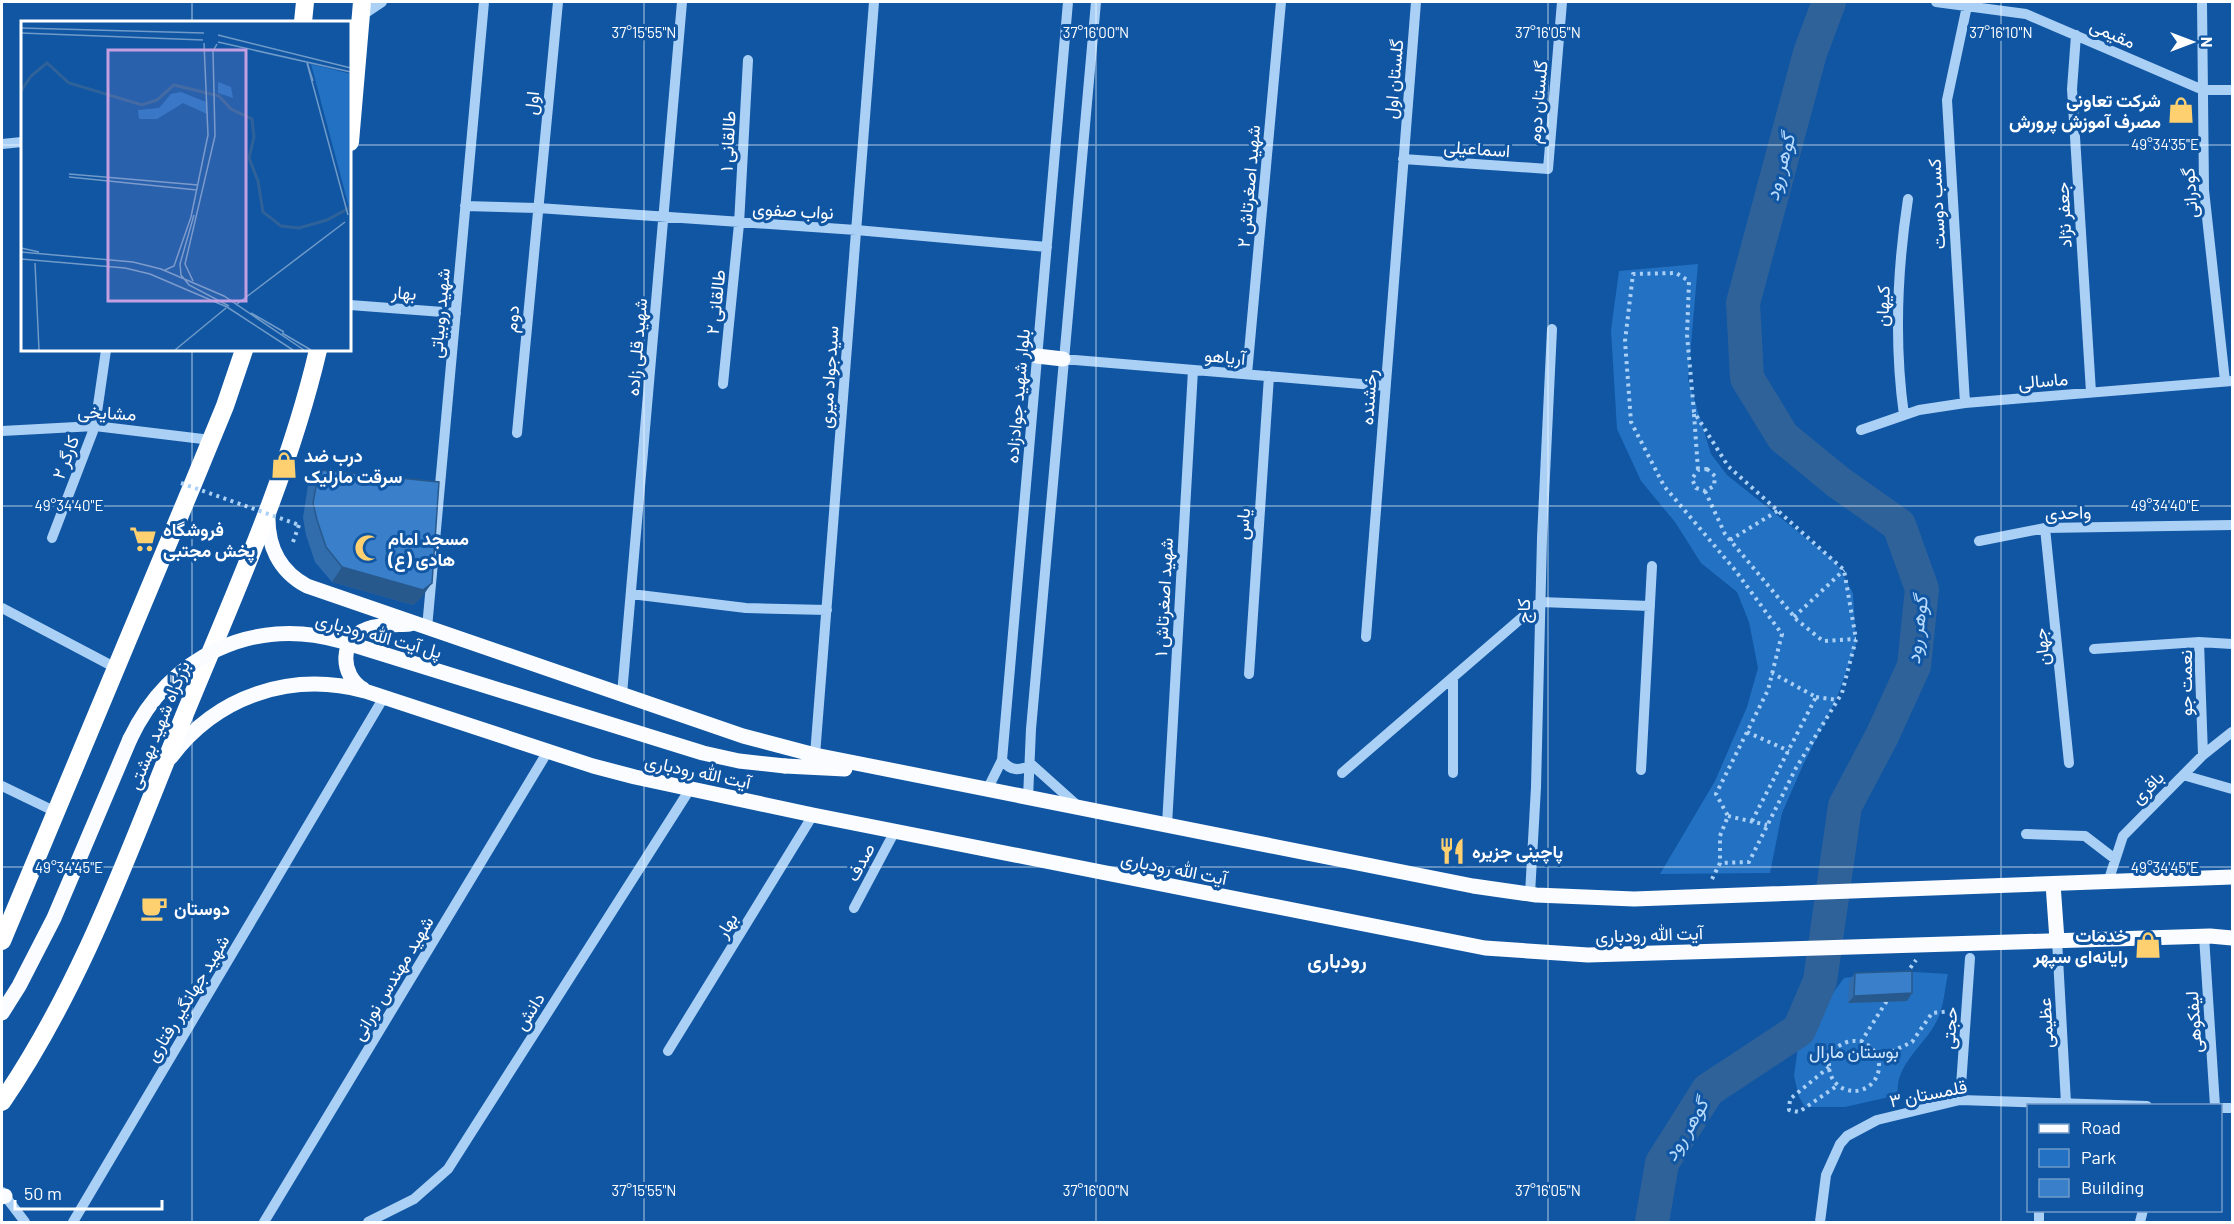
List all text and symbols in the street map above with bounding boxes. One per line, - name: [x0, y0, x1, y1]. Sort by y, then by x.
- north arrow: [2162, 12, 2222, 72]
- street label: مقیمی: [2086, 13, 2139, 54]
- inset map: [21, 21, 351, 351]
- text: 37°15'55"N: [612, 23, 676, 41]
- text: 37°16'00"N: [1063, 23, 1129, 41]
- text: 37°16'05"N: [1515, 23, 1581, 41]
- text: 37°16'10"N: [1969, 23, 2033, 41]
- text: N: [2198, 37, 2217, 47]
- street label: گلستان اول: [1379, 38, 1408, 120]
- street label: گلستان دوم: [1522, 59, 1554, 145]
- place label: شرکت تعاونی مصرف آموزش پرورش: [2009, 89, 2161, 134]
- street label: اول: [519, 90, 544, 116]
- shop icon: شرکت تعاونی مصرف آموزش پرورش: [2166, 95, 2196, 125]
- street label: طالقانی ۱: [714, 110, 741, 172]
- street label: شهید اصغرتاش ۲: [1232, 124, 1265, 248]
- water label: گوهر رود: [1759, 127, 1802, 204]
- street label: اسماعیلی: [1443, 135, 1511, 162]
- text: 49°34'35"E: [2131, 135, 2199, 153]
- street label: کسب دوست: [1923, 158, 1950, 250]
- street label: گودرانی: [2176, 167, 2203, 219]
- street label: جعفر نژاد: [2050, 181, 2077, 249]
- street label: نواب صفوی: [752, 197, 834, 224]
- street label: شهید روبیاتی: [424, 267, 455, 359]
- street label: طالقانی ۲: [701, 268, 730, 336]
- street label: بهار: [390, 280, 417, 305]
- street label: کیهان: [1870, 285, 1895, 327]
- street label: شهید قلی زاده: [621, 297, 652, 397]
- street label: دوم: [499, 304, 525, 334]
- street label: سیدجواد میری: [813, 325, 844, 429]
- street label: بلوار شهید جوادزاده: [1000, 328, 1035, 464]
- street label: آریاهو: [1203, 343, 1248, 370]
- street label: ماسالی: [2017, 367, 2069, 394]
- street label: رخشنده: [1355, 368, 1382, 426]
- street label: مشایخی: [77, 399, 137, 426]
- street label: کارگر ۲: [47, 432, 84, 482]
- place label: درب ضد سرقت مارلیک: [304, 444, 402, 488]
- shop icon: درب ضد سرقت مارلیک: [269, 450, 299, 480]
- text: 49°34'40"E: [34, 496, 104, 514]
- text: 49°34'40"E: [2130, 496, 2200, 514]
- street label: واحدی: [2044, 500, 2092, 525]
- street label: یاس: [1230, 507, 1255, 541]
- place label: فروشگاه پخش مجتبی: [163, 518, 256, 563]
- supermarket icon: فروشگاه پخش مجتبی: [128, 524, 158, 554]
- place label: مسجد امام هادی (ع): [387, 527, 469, 572]
- mosque icon: مسجد امام هادی (ع): [353, 533, 383, 563]
- street label: شهید اصغرتاش ۱: [1149, 537, 1178, 657]
- water label: گوهر رود: [1900, 591, 1935, 666]
- street label: کاج: [1512, 598, 1536, 624]
- street label: پل آیت الله رودباری: [313, 608, 444, 664]
- street label: جهان: [2028, 627, 2055, 667]
- street label: نعمت جو: [2174, 650, 2197, 716]
- street label: بزرگراه شهید بهشتی: [122, 657, 195, 793]
- street label: آیت الله رودباری: [643, 749, 755, 794]
- street label: باقری: [2126, 766, 2169, 809]
- restaurant icon: پاچینی جزیره: [1437, 836, 1467, 866]
- street label: صدف: [841, 839, 879, 885]
- place label: پاچینی جزیره: [1472, 840, 1563, 864]
- street label: آیت الله رودباری: [1119, 847, 1231, 890]
- text: 49°34'45"E: [35, 858, 103, 876]
- text: 49°34'45"E: [2131, 858, 2199, 876]
- cafe icon: دوستان: [139, 893, 169, 923]
- place label: دوستان: [174, 897, 230, 920]
- street label: بهار: [710, 909, 743, 943]
- street label: شهید مهندس نورانی: [346, 912, 439, 1045]
- street label: آیت الله رودباری: [1595, 921, 1705, 948]
- place label: خدمات رایانه‌ای سپهر: [2032, 924, 2128, 969]
- shop icon: خدمات رایانه‌ای سپهر: [2133, 930, 2163, 960]
- street label: شهید جهانگیر رفتاری: [140, 931, 234, 1066]
- district label: رودباری: [1307, 948, 1367, 974]
- street label: دانش: [509, 988, 550, 1034]
- street label: لیفکوهی: [2180, 990, 2207, 1054]
- street label: عظیمی: [2033, 997, 2058, 1049]
- street label: حجتی: [1937, 1006, 1962, 1050]
- park label: بوستان مارال: [1809, 1040, 1899, 1063]
- street label: قلمستان ۳: [1887, 1075, 1969, 1111]
- water label: گوهر رود: [1657, 1090, 1717, 1165]
- legend: [2027, 1104, 2222, 1212]
- text: Road: [2081, 1116, 2121, 1138]
- text: Park: [2081, 1146, 2116, 1168]
- scale bar: [15, 1173, 162, 1211]
- text: Building: [2081, 1176, 2144, 1198]
- text: 37°15'55"N: [612, 1181, 676, 1199]
- text: 37°16'00"N: [1063, 1181, 1129, 1199]
- text: 37°16'05"N: [1515, 1181, 1581, 1199]
- text: 50 m: [24, 1182, 62, 1204]

